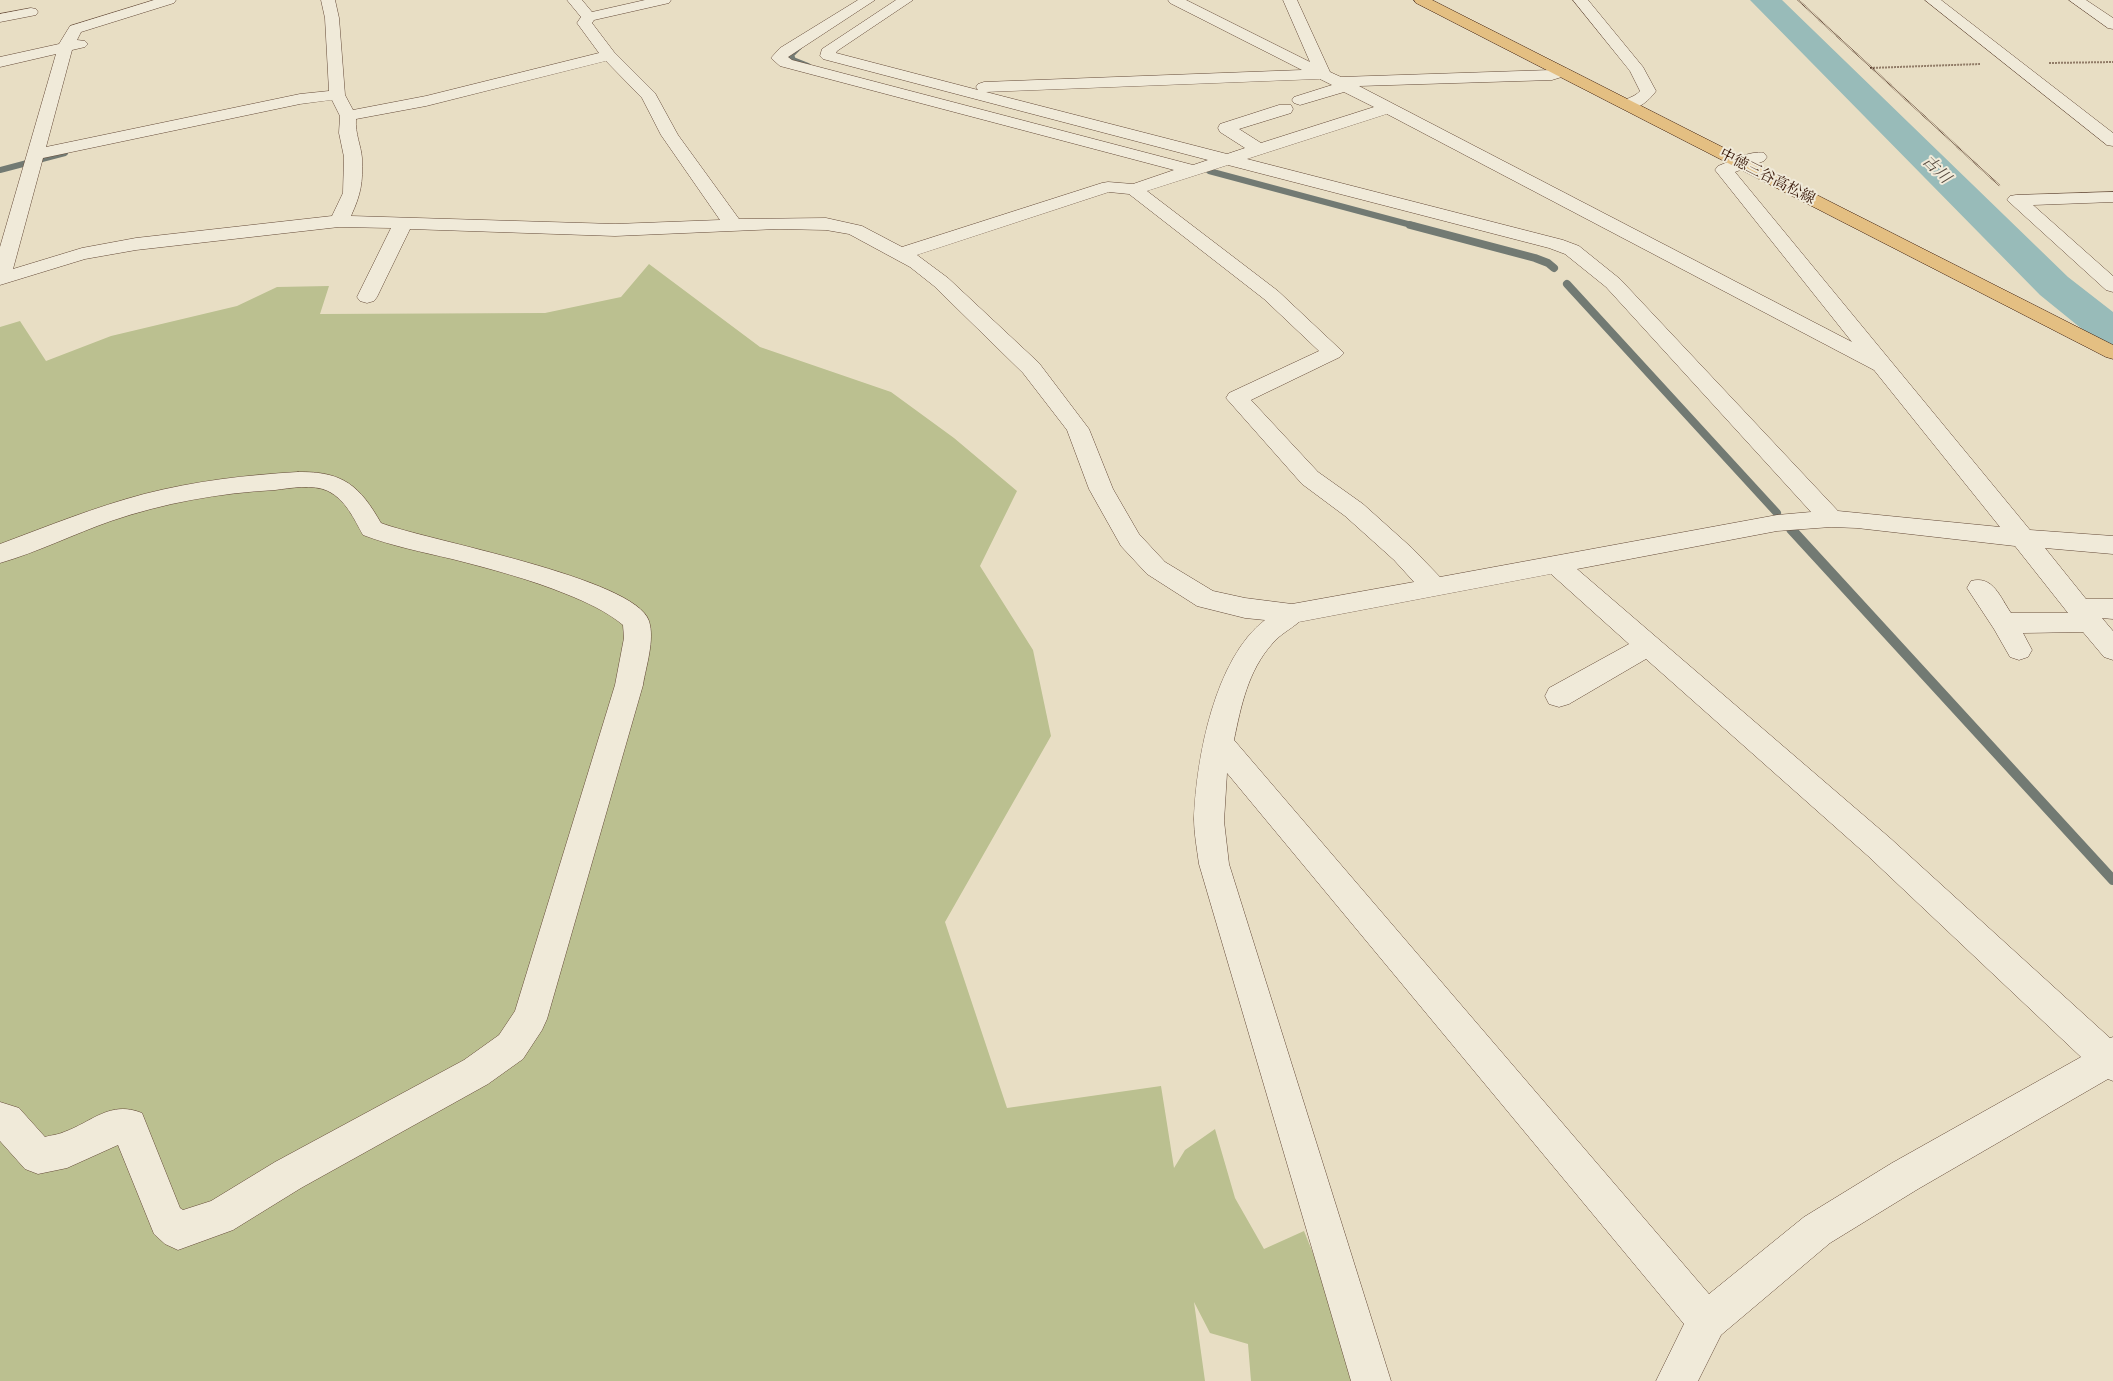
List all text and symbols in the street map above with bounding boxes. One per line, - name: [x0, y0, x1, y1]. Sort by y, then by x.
- street label: 中徳三谷高松線: [1716, 145, 1818, 209]
- water label: 古川: [1918, 152, 1954, 188]

